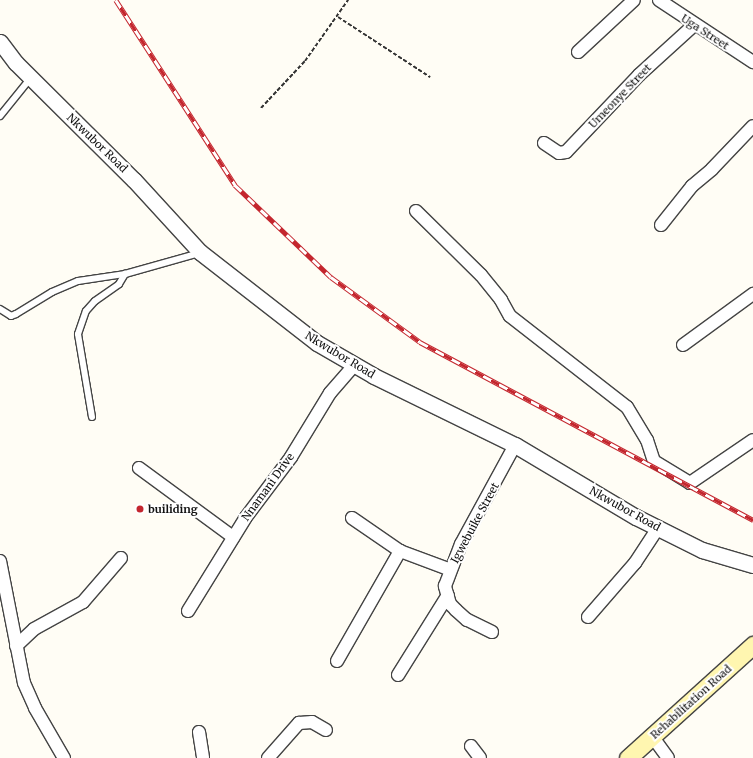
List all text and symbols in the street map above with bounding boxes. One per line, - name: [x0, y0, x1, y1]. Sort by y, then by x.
- street label: Uga Street: [679, 12, 731, 52]
- street label: Umeonye Street: [586, 61, 654, 131]
- street label: Nkwubor Road: [64, 111, 130, 175]
- street label: Nkwubor Road: [303, 329, 377, 381]
- street label: Nnamani Drive: [239, 451, 297, 523]
- street label: Igwebuike Street: [448, 480, 502, 566]
- street label: Nkwubor Road: [587, 484, 663, 534]
- place label: builiding: [148, 502, 198, 516]
- marker: builiding: [135, 504, 145, 514]
- street label: Rehabilitation Road: [648, 662, 734, 742]

